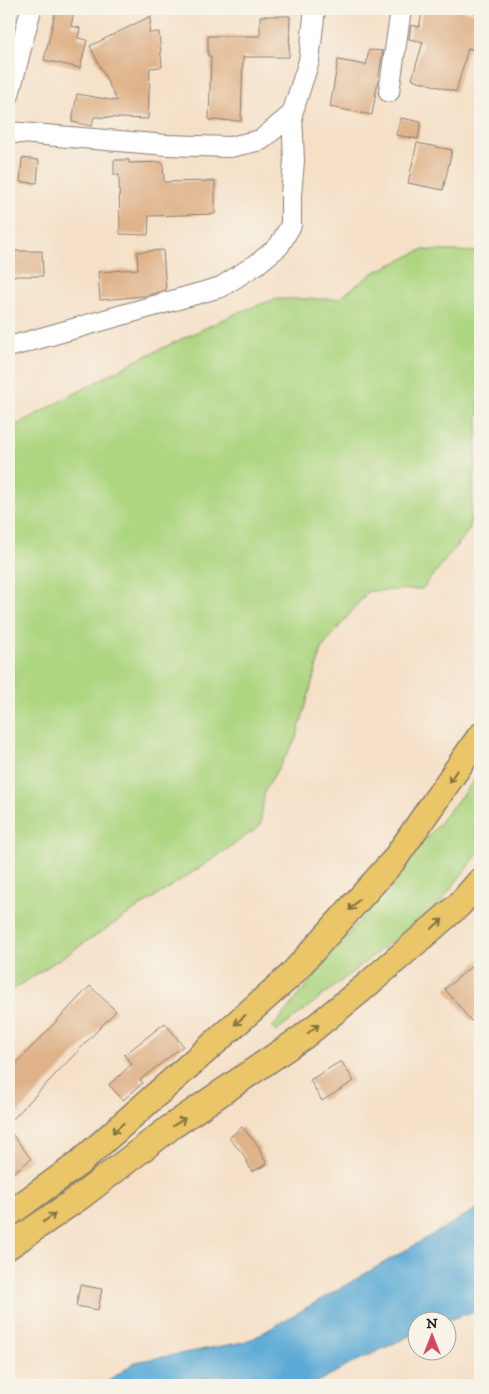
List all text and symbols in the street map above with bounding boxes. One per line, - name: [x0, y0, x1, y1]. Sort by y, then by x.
- one-way arrow: [448, 769, 458, 783]
- one-way arrow: [348, 898, 359, 911]
- one-way arrow: [430, 918, 443, 930]
- one-way arrow: [233, 1014, 246, 1026]
- one-way arrow: [306, 1024, 319, 1035]
- one-way arrow: [172, 1117, 186, 1127]
- one-way arrow: [112, 1122, 125, 1134]
- one-way arrow: [42, 1213, 56, 1223]
- north arrow: [406, 1312, 456, 1362]
- text: N: [426, 1315, 438, 1333]

